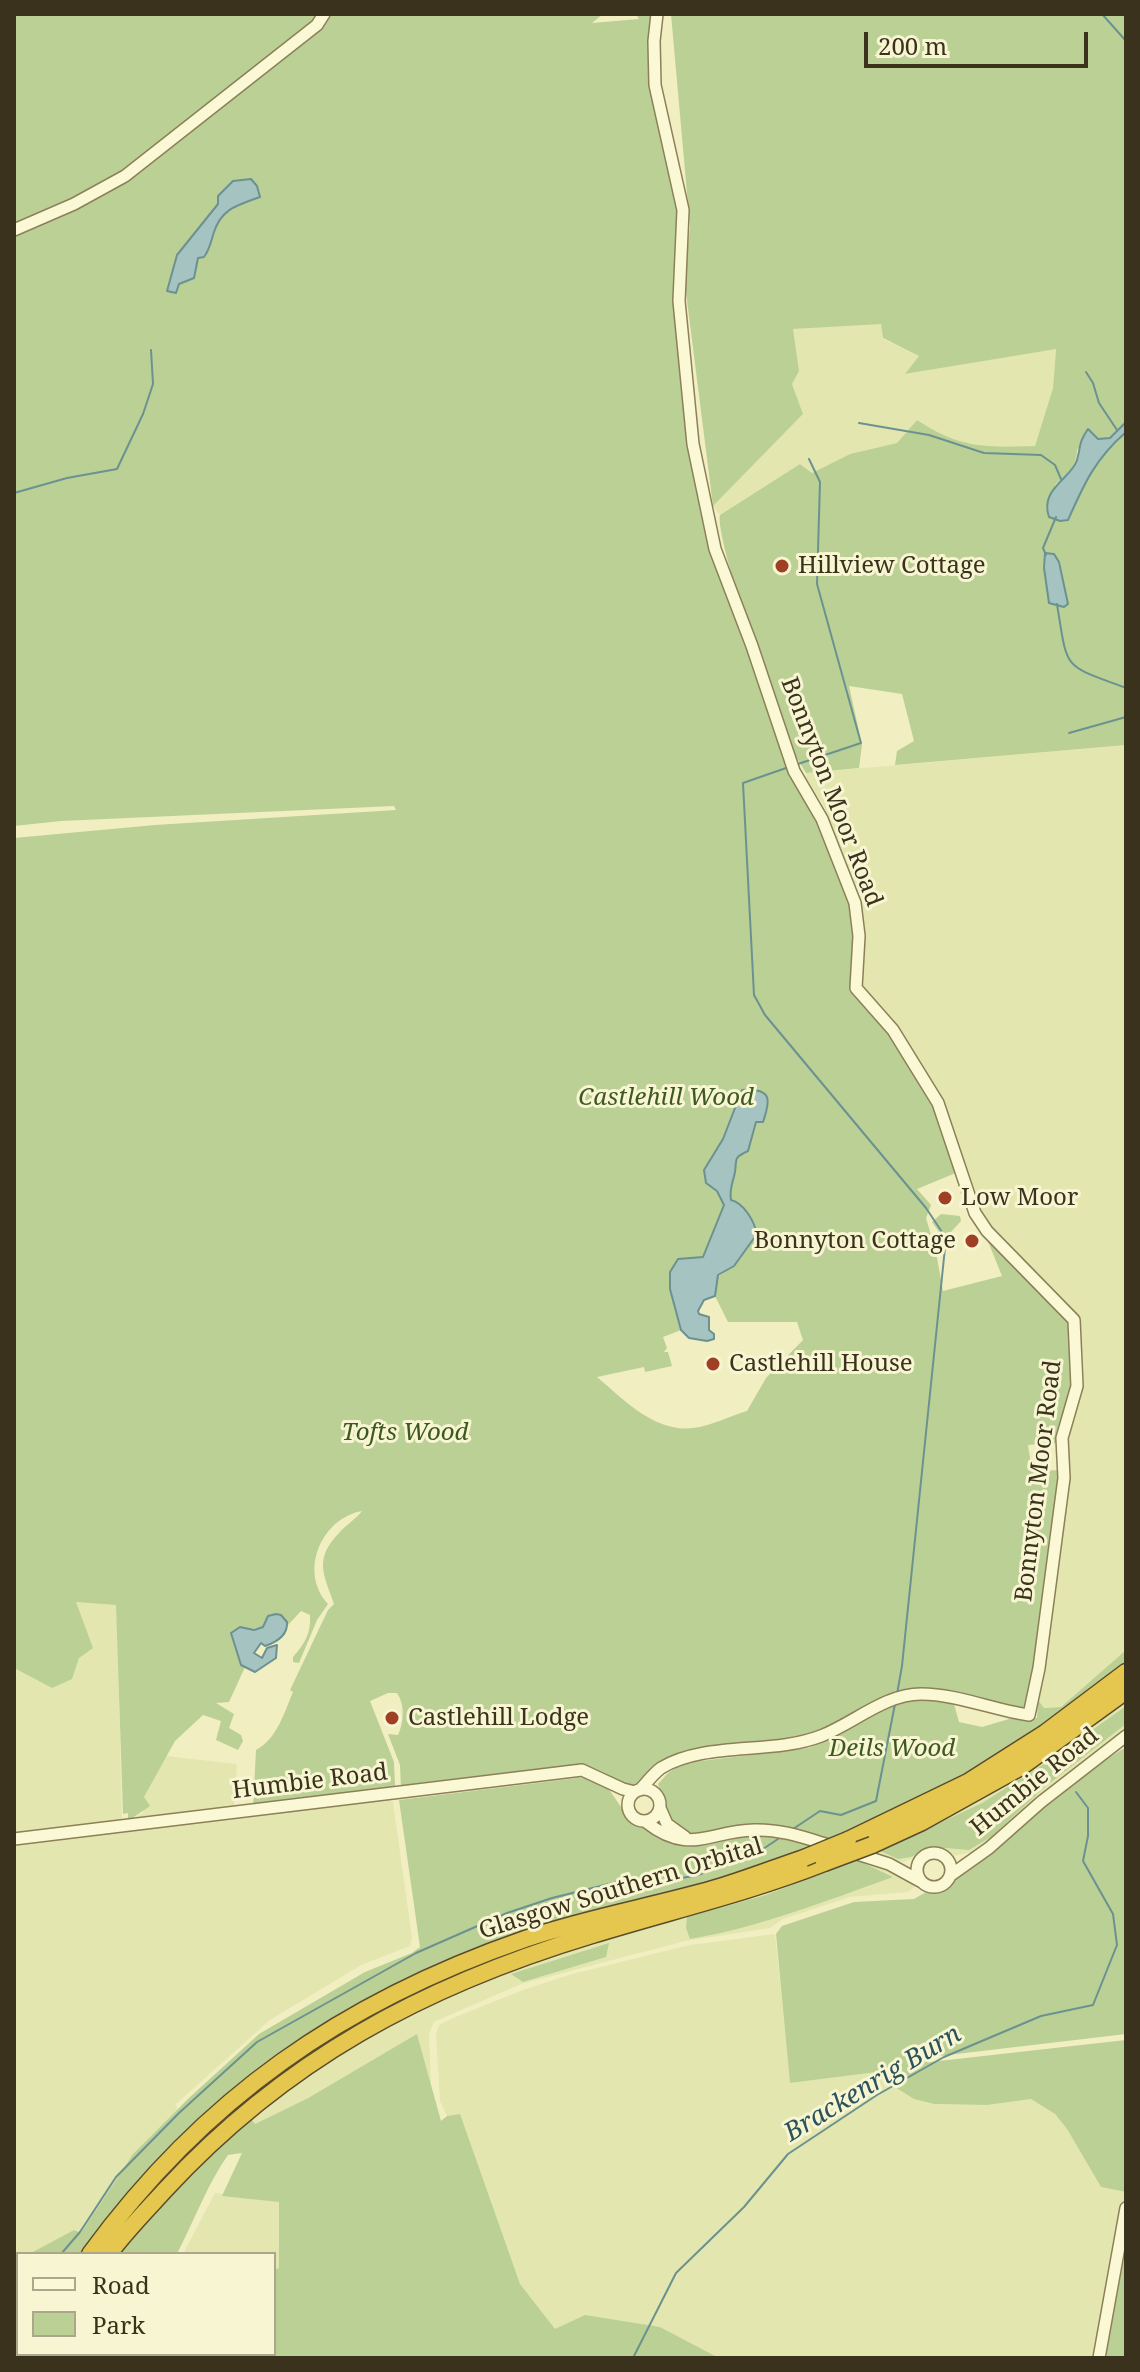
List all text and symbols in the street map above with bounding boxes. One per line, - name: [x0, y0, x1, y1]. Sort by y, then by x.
- scale bar: [868, 16, 1092, 66]
- text: 200 m: [878, 29, 947, 62]
- place label: Hillview Cottage: [798, 552, 986, 580]
- marker: Hillview Cottage: [773, 557, 791, 575]
- street label: Bonnyton Moor Road: [774, 673, 888, 911]
- park label: Castlehill Wood: [578, 1084, 754, 1112]
- place label: Low Moor: [961, 1184, 1078, 1212]
- marker: Low Moor: [936, 1189, 954, 1207]
- place label: Bonnyton Cottage: [754, 1227, 956, 1255]
- marker: Bonnyton Cottage: [963, 1232, 981, 1250]
- place label: Castlehill House: [729, 1350, 913, 1378]
- marker: Castlehill House: [704, 1355, 722, 1373]
- street label: Bonnyton Moor Road: [1010, 1359, 1068, 1603]
- park label: Tofts Wood: [342, 1419, 468, 1447]
- place label: Castlehill Lodge: [408, 1704, 589, 1732]
- marker: Castlehill Lodge: [383, 1709, 401, 1727]
- street label: Humbie Road: [965, 1722, 1105, 1842]
- park label: Deils Wood: [829, 1735, 955, 1763]
- street label: Humbie Road: [231, 1758, 389, 1806]
- street label: Glasgow Southern Orbital: [476, 1832, 766, 1946]
- water label: Brackenrig Burn: [779, 2019, 967, 2149]
- legend: [16, 2252, 276, 2356]
- text: Road: [92, 2268, 150, 2301]
- text: Park: [92, 2308, 145, 2341]

